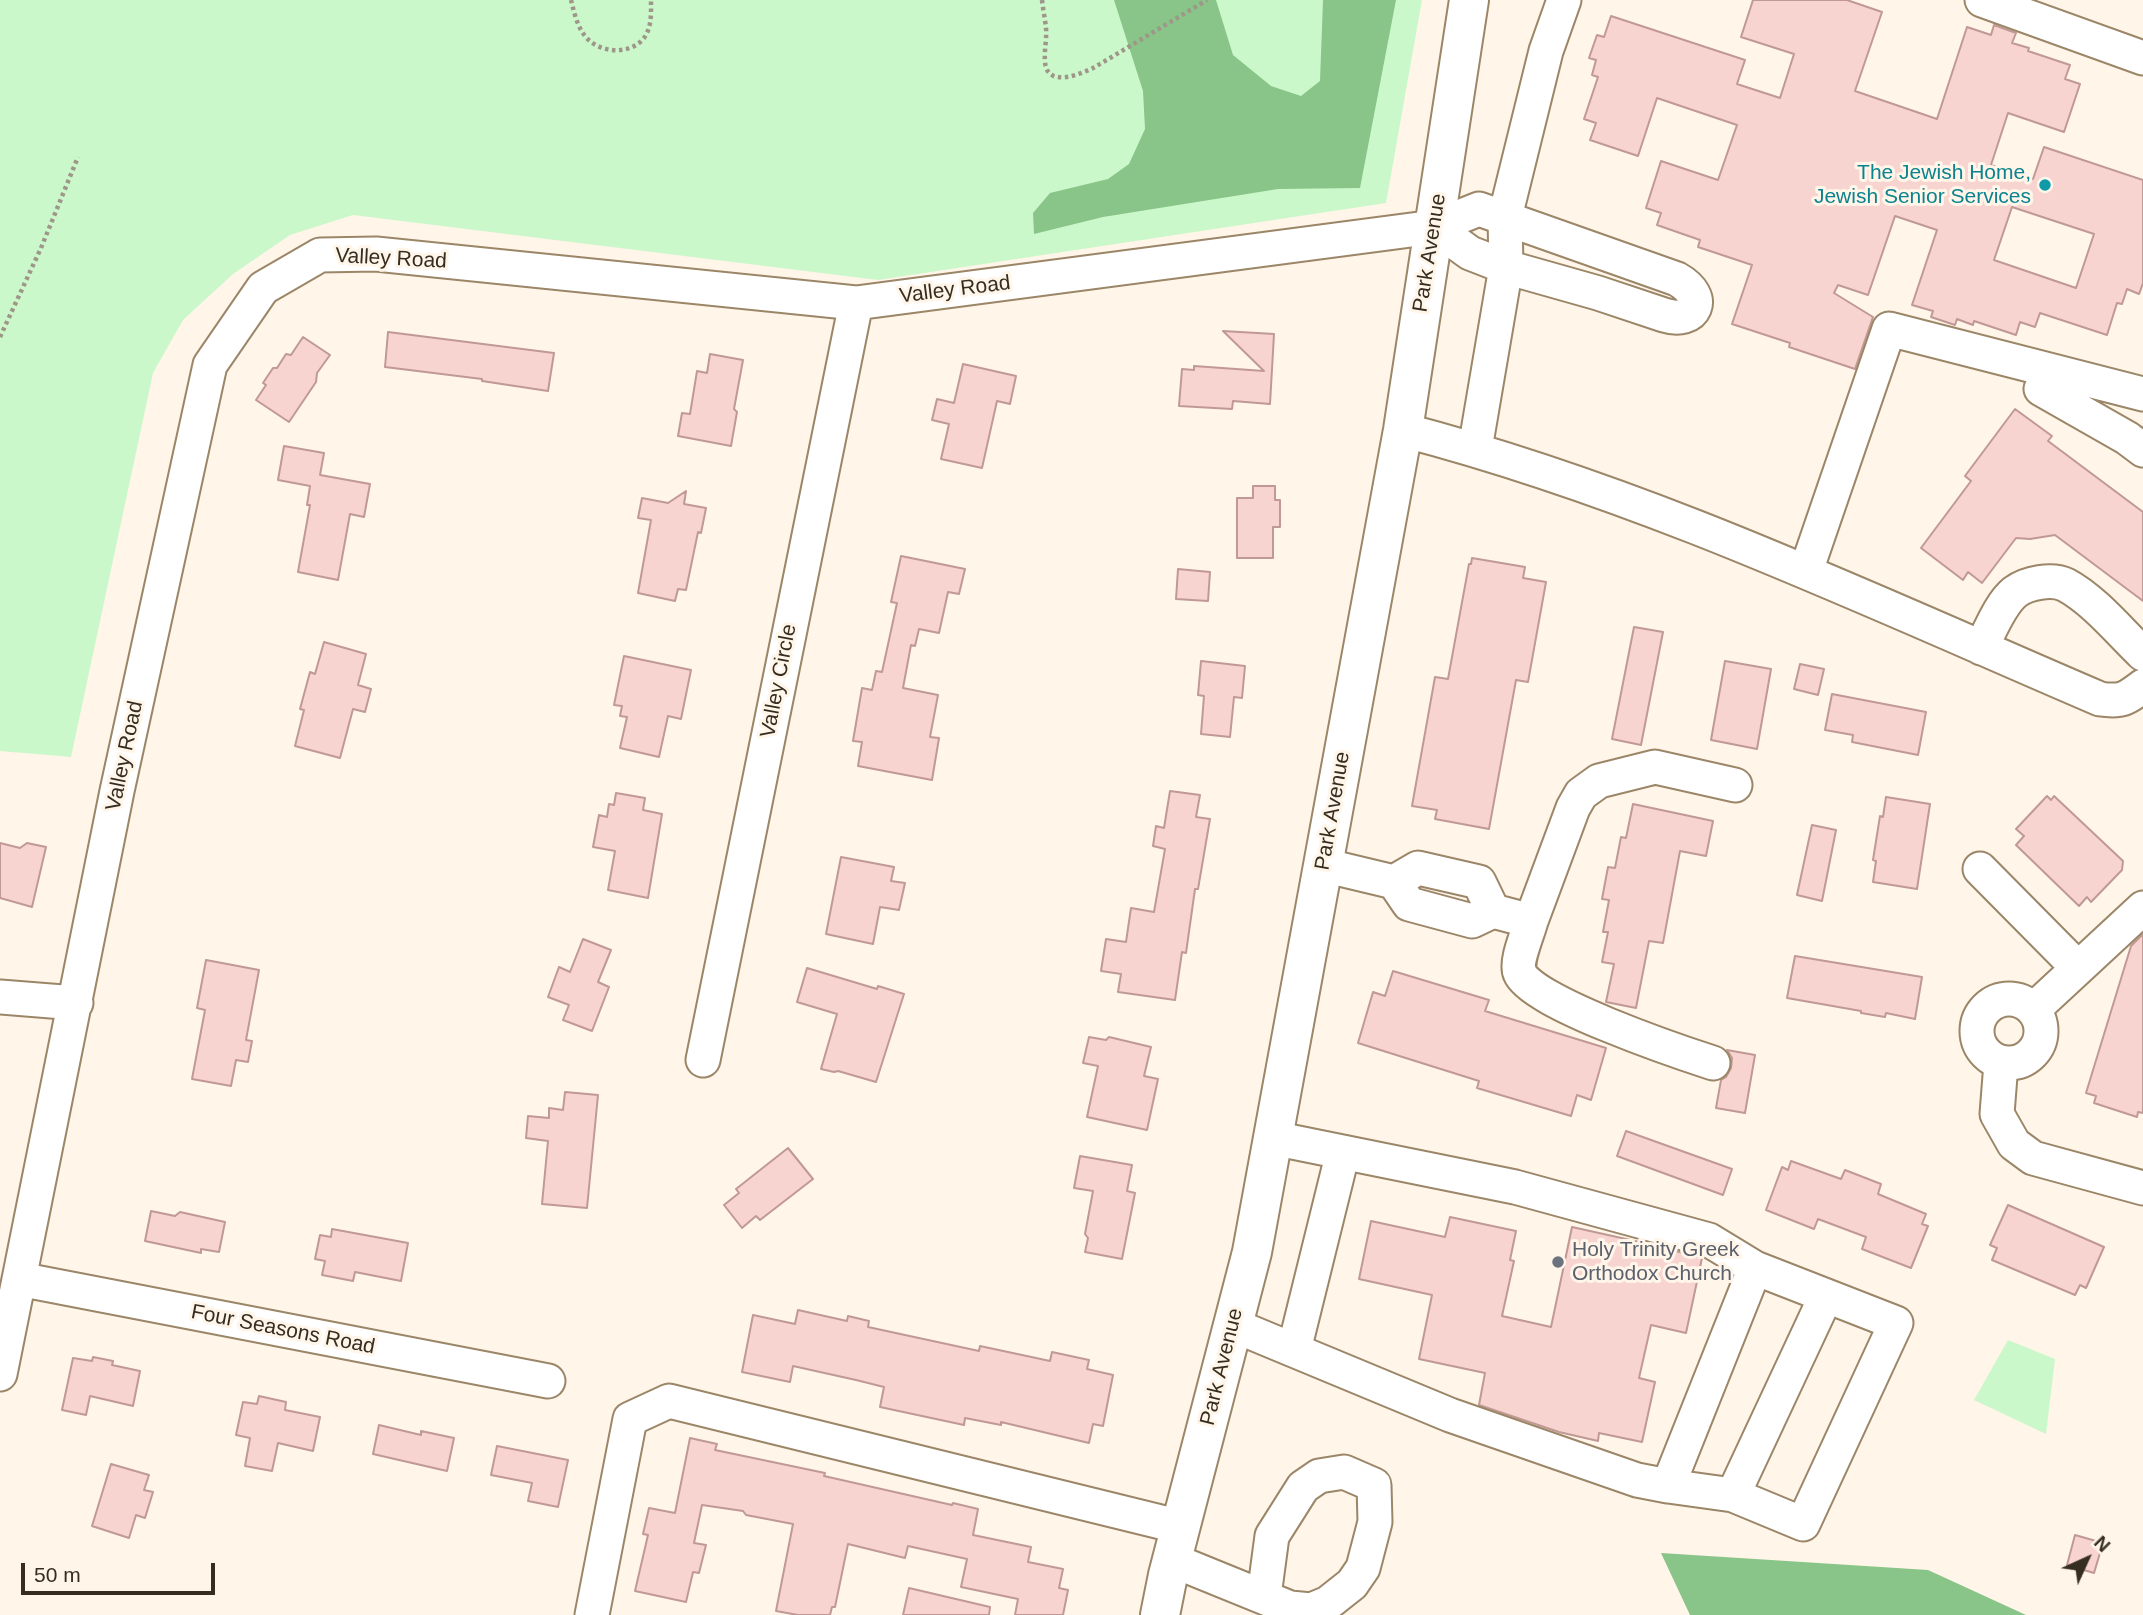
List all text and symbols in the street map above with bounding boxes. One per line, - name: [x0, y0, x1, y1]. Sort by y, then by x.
- place label: The Jewish Home, Jewish Senior Services: [1814, 160, 2031, 210]
- marker: The Jewish Home, Jewish Senior Services: [2037, 177, 2053, 193]
- street label: Park Avenue: [1408, 192, 1452, 314]
- street label: Valley Road: [335, 243, 447, 275]
- street label: Valley Road: [898, 271, 1012, 309]
- street label: Valley Circle: [756, 622, 802, 740]
- street label: Valley Road: [101, 699, 149, 813]
- street label: Park Avenue: [1310, 750, 1356, 872]
- place label: Holy Trinity Greek Orthodox Church: [1572, 1237, 1739, 1287]
- marker: Holy Trinity Greek Orthodox Church: [1550, 1254, 1566, 1270]
- street label: Four Seasons Road: [189, 1300, 377, 1360]
- street label: Park Avenue: [1195, 1306, 1249, 1428]
- north arrow: [2052, 1524, 2122, 1594]
- text: N: [2090, 1532, 2114, 1556]
- scale bar: [24, 1548, 219, 1592]
- text: 50 m: [34, 1563, 81, 1586]

